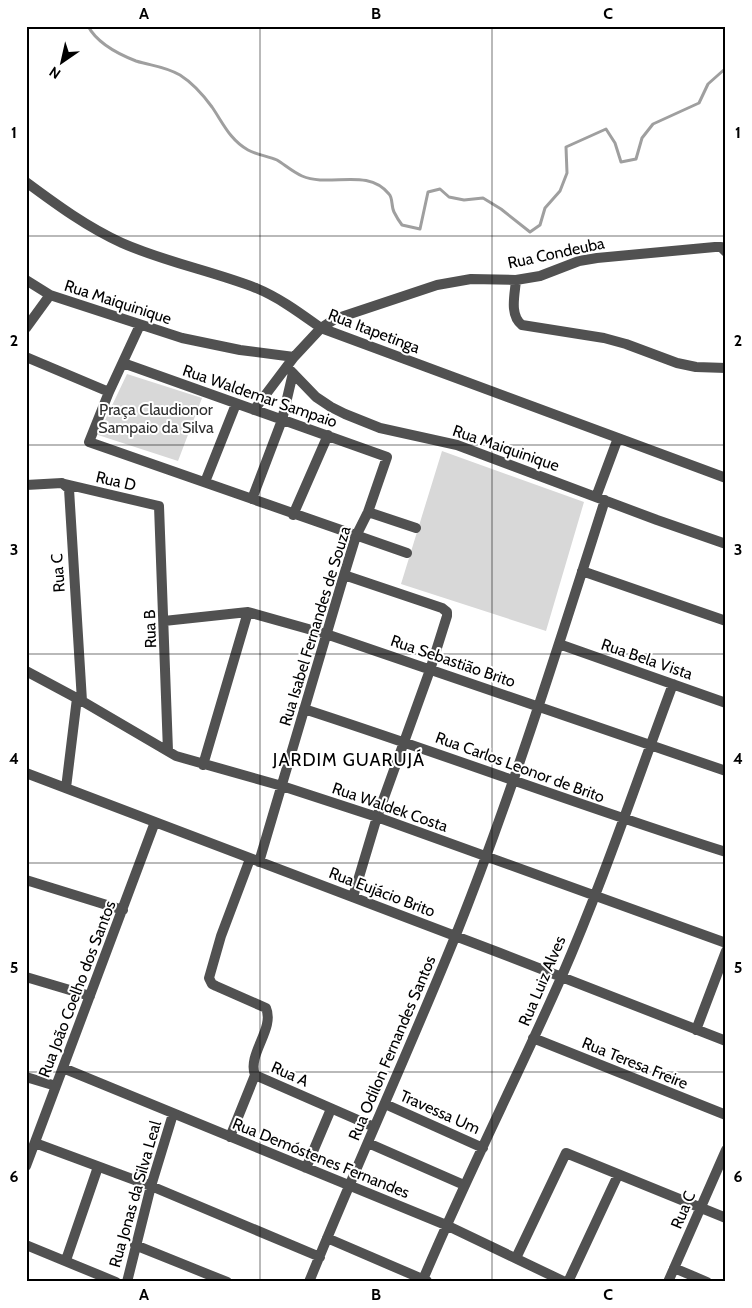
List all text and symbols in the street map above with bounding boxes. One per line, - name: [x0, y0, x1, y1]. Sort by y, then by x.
- text: A: [139, 4, 149, 23]
- text: B: [371, 4, 381, 23]
- text: C: [603, 4, 613, 23]
- north arrow: [38, 38, 88, 88]
- text: N: [46, 63, 64, 83]
- text: 1: [11, 123, 17, 142]
- text: 1: [735, 123, 741, 142]
- street label: Rua Condeuba: [506, 233, 606, 273]
- street label: Rua Maiquinique: [62, 276, 174, 328]
- street label: Rua Itapetinga: [325, 305, 423, 357]
- text: 2: [10, 331, 18, 350]
- text: 2: [734, 331, 742, 350]
- street label: Rua Waldemar Sampaio: [180, 361, 340, 431]
- park label: Praça Claudionor Sampaio da Silva: [98, 400, 214, 437]
- street label: Rua Maiquinique: [450, 421, 562, 475]
- street label: Rua D: [94, 467, 138, 495]
- street label: Rua Isabel Fernandes de Souza: [276, 523, 355, 728]
- text: 3: [10, 540, 18, 559]
- text: 3: [734, 540, 742, 559]
- street label: Rua C: [47, 553, 69, 593]
- street label: Rua B: [140, 609, 160, 649]
- street label: Rua Sebastião Brito: [388, 631, 518, 691]
- street label: Rua Bela Vista: [599, 634, 696, 684]
- street label: Rua Carlos Leonor de Brito: [433, 728, 607, 806]
- text: 4: [9, 749, 19, 768]
- district label: JARDIM GUARUJÁ: [272, 749, 425, 771]
- text: 4: [733, 749, 743, 768]
- street label: Rua Waldek Costa: [330, 778, 451, 836]
- street label: Rua Eujácio Brito: [326, 863, 438, 921]
- street label: Rua João Coelho dos Santos: [34, 898, 120, 1080]
- street label: Rua Luiz Alves: [515, 933, 570, 1029]
- street label: Rua Odilon Fernandes Santos: [344, 952, 440, 1143]
- text: 5: [10, 958, 18, 977]
- text: 5: [734, 958, 742, 977]
- street label: Rua Teresa Freire: [579, 1033, 691, 1093]
- street label: Rua A: [268, 1057, 312, 1091]
- street label: Travessa Um: [397, 1086, 483, 1138]
- street label: Rua Demóstenes Fernandes: [230, 1114, 413, 1202]
- street label: Rua Jonas da Silva Leal: [105, 1118, 165, 1270]
- text: 6: [10, 1167, 19, 1186]
- text: 6: [734, 1167, 743, 1186]
- street label: Rua C: [667, 1188, 699, 1232]
- text: A: [139, 1285, 149, 1304]
- text: B: [371, 1285, 381, 1304]
- text: C: [603, 1285, 613, 1304]

